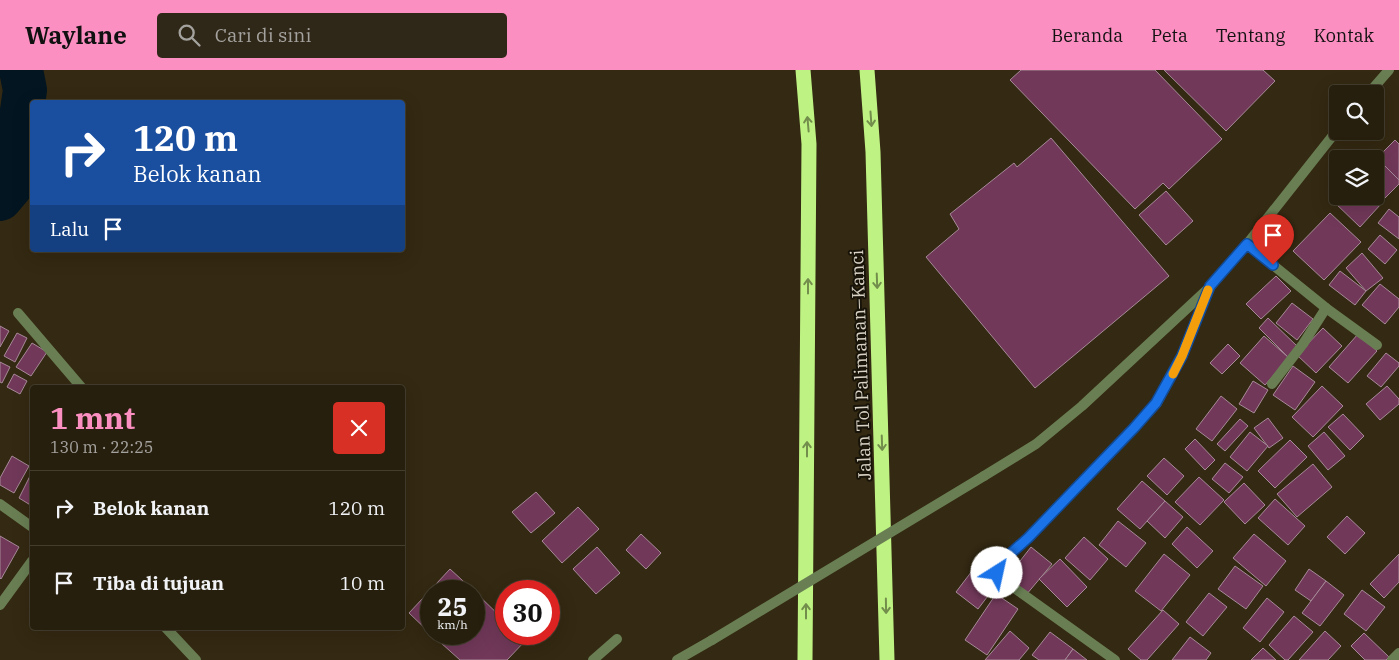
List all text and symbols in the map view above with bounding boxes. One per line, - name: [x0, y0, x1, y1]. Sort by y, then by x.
- search box: [157, 13, 507, 58]
- text: Waylane: [25, 19, 127, 51]
- icon: search: [175, 21, 203, 49]
- text: Cari di sini: [215, 23, 311, 47]
- text: Beranda: [1051, 24, 1123, 47]
- text: Peta: [1151, 24, 1188, 47]
- text: Tentang: [1216, 24, 1285, 47]
- text: Kontak: [1313, 24, 1374, 47]
- map controls: [1329, 85, 1384, 205]
- button: search: [1329, 85, 1384, 140]
- one-way arrow: [866, 110, 875, 126]
- text: 120 m: [133, 115, 238, 161]
- one-way arrow: [803, 116, 812, 132]
- icon: right: [50, 120, 115, 185]
- button: layers: [1329, 150, 1384, 205]
- text: Belok kanan: [133, 159, 261, 188]
- pin: [1252, 214, 1294, 265]
- icon: arrive: [99, 215, 127, 243]
- text: Lalu: [50, 217, 89, 241]
- icon: arrive: [1259, 221, 1287, 249]
- street label: Jalan Tol Palimanan–Kanci: [845, 249, 876, 481]
- one-way arrow: [872, 272, 882, 289]
- one-way arrow: [803, 279, 813, 295]
- text: 1 mnt: [50, 398, 135, 437]
- button: close: [333, 402, 385, 454]
- one-way arrow: [877, 435, 886, 451]
- text: 130 m · 22:25: [50, 437, 153, 457]
- one-way arrow: [802, 441, 812, 458]
- icon: right: [50, 494, 78, 522]
- text: Belok kanan: [93, 496, 209, 520]
- text: 120 m: [328, 496, 385, 520]
- position arrow: [970, 546, 1022, 598]
- icon: arrive: [50, 569, 78, 597]
- text: Tiba di tujuan: [93, 571, 224, 595]
- text: 10 m: [340, 571, 385, 595]
- speed limit sign: 30: [495, 580, 560, 645]
- text: 25: [437, 590, 468, 623]
- one-way arrow: [881, 598, 891, 614]
- one-way arrow: [801, 604, 811, 620]
- text: km/h: [437, 617, 468, 632]

